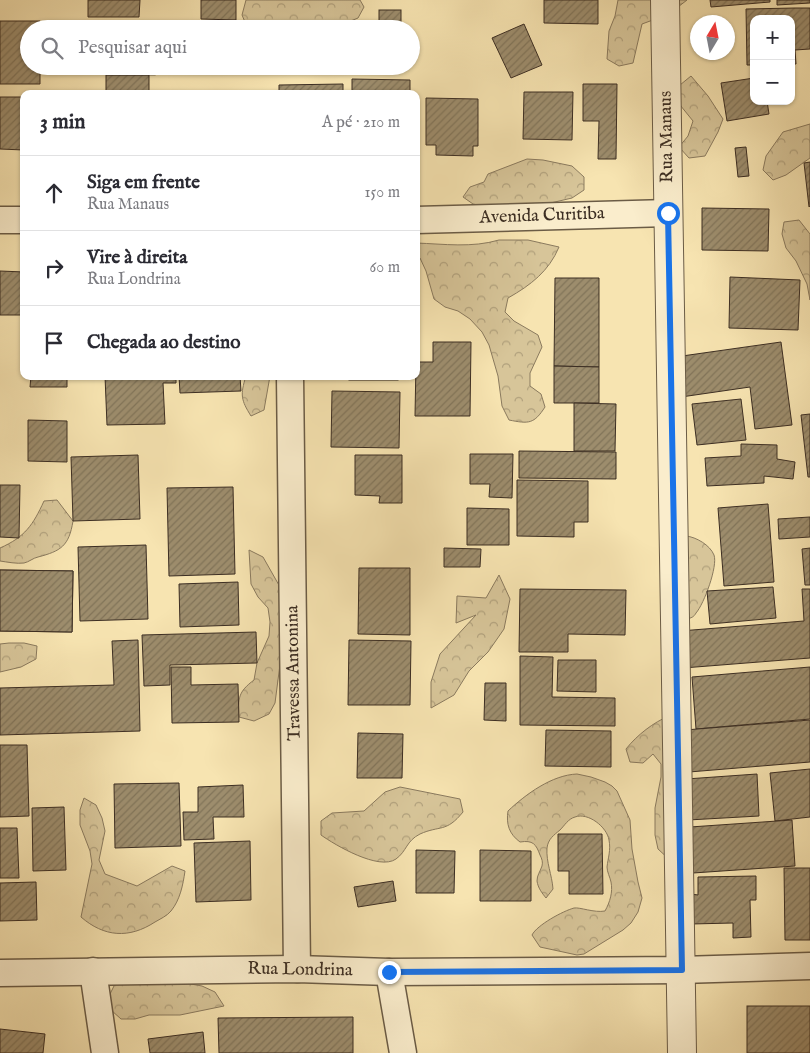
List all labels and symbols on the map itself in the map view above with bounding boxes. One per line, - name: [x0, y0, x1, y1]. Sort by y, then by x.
- north arrow: [690, 15, 735, 60]
- street label: Rua Manaus: [655, 91, 679, 183]
- street label: Avenida Curitiba: [478, 202, 605, 230]
- route start: [657, 202, 680, 225]
- street label: Travessa Antonina: [281, 605, 307, 741]
- street label: Rua Londrina: [247, 958, 353, 982]
- route end: [378, 961, 401, 984]

